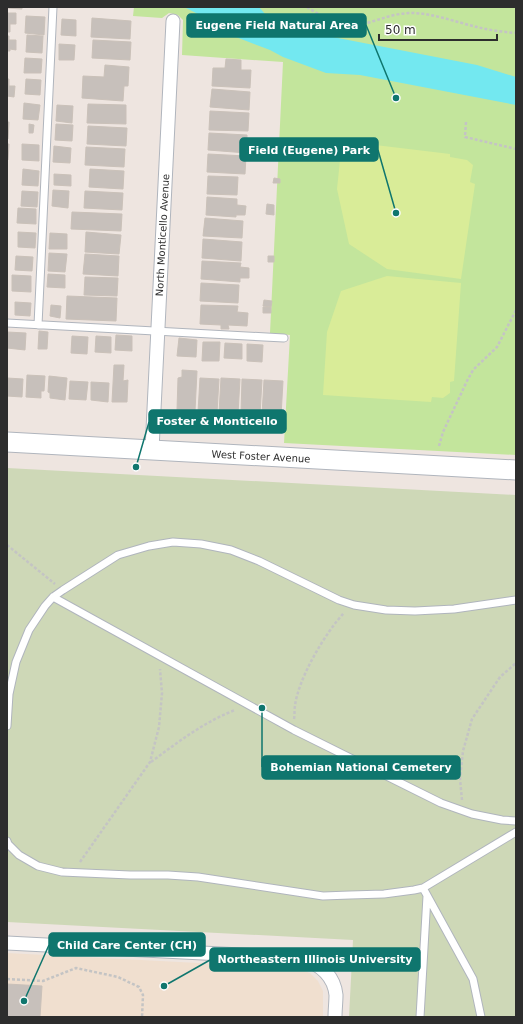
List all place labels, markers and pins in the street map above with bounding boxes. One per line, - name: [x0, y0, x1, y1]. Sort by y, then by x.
- callout: Eugene Field Natural Area: [187, 14, 366, 37]
- callout: Field (Eugene) Park: [240, 138, 378, 161]
- callout: Foster & Monticello: [149, 410, 286, 433]
- callout: Bohemian National Cemetery: [262, 756, 460, 779]
- callout: Child Care Center (CH): [49, 933, 205, 956]
- callout: Northeastern Illinois University: [210, 948, 420, 971]

